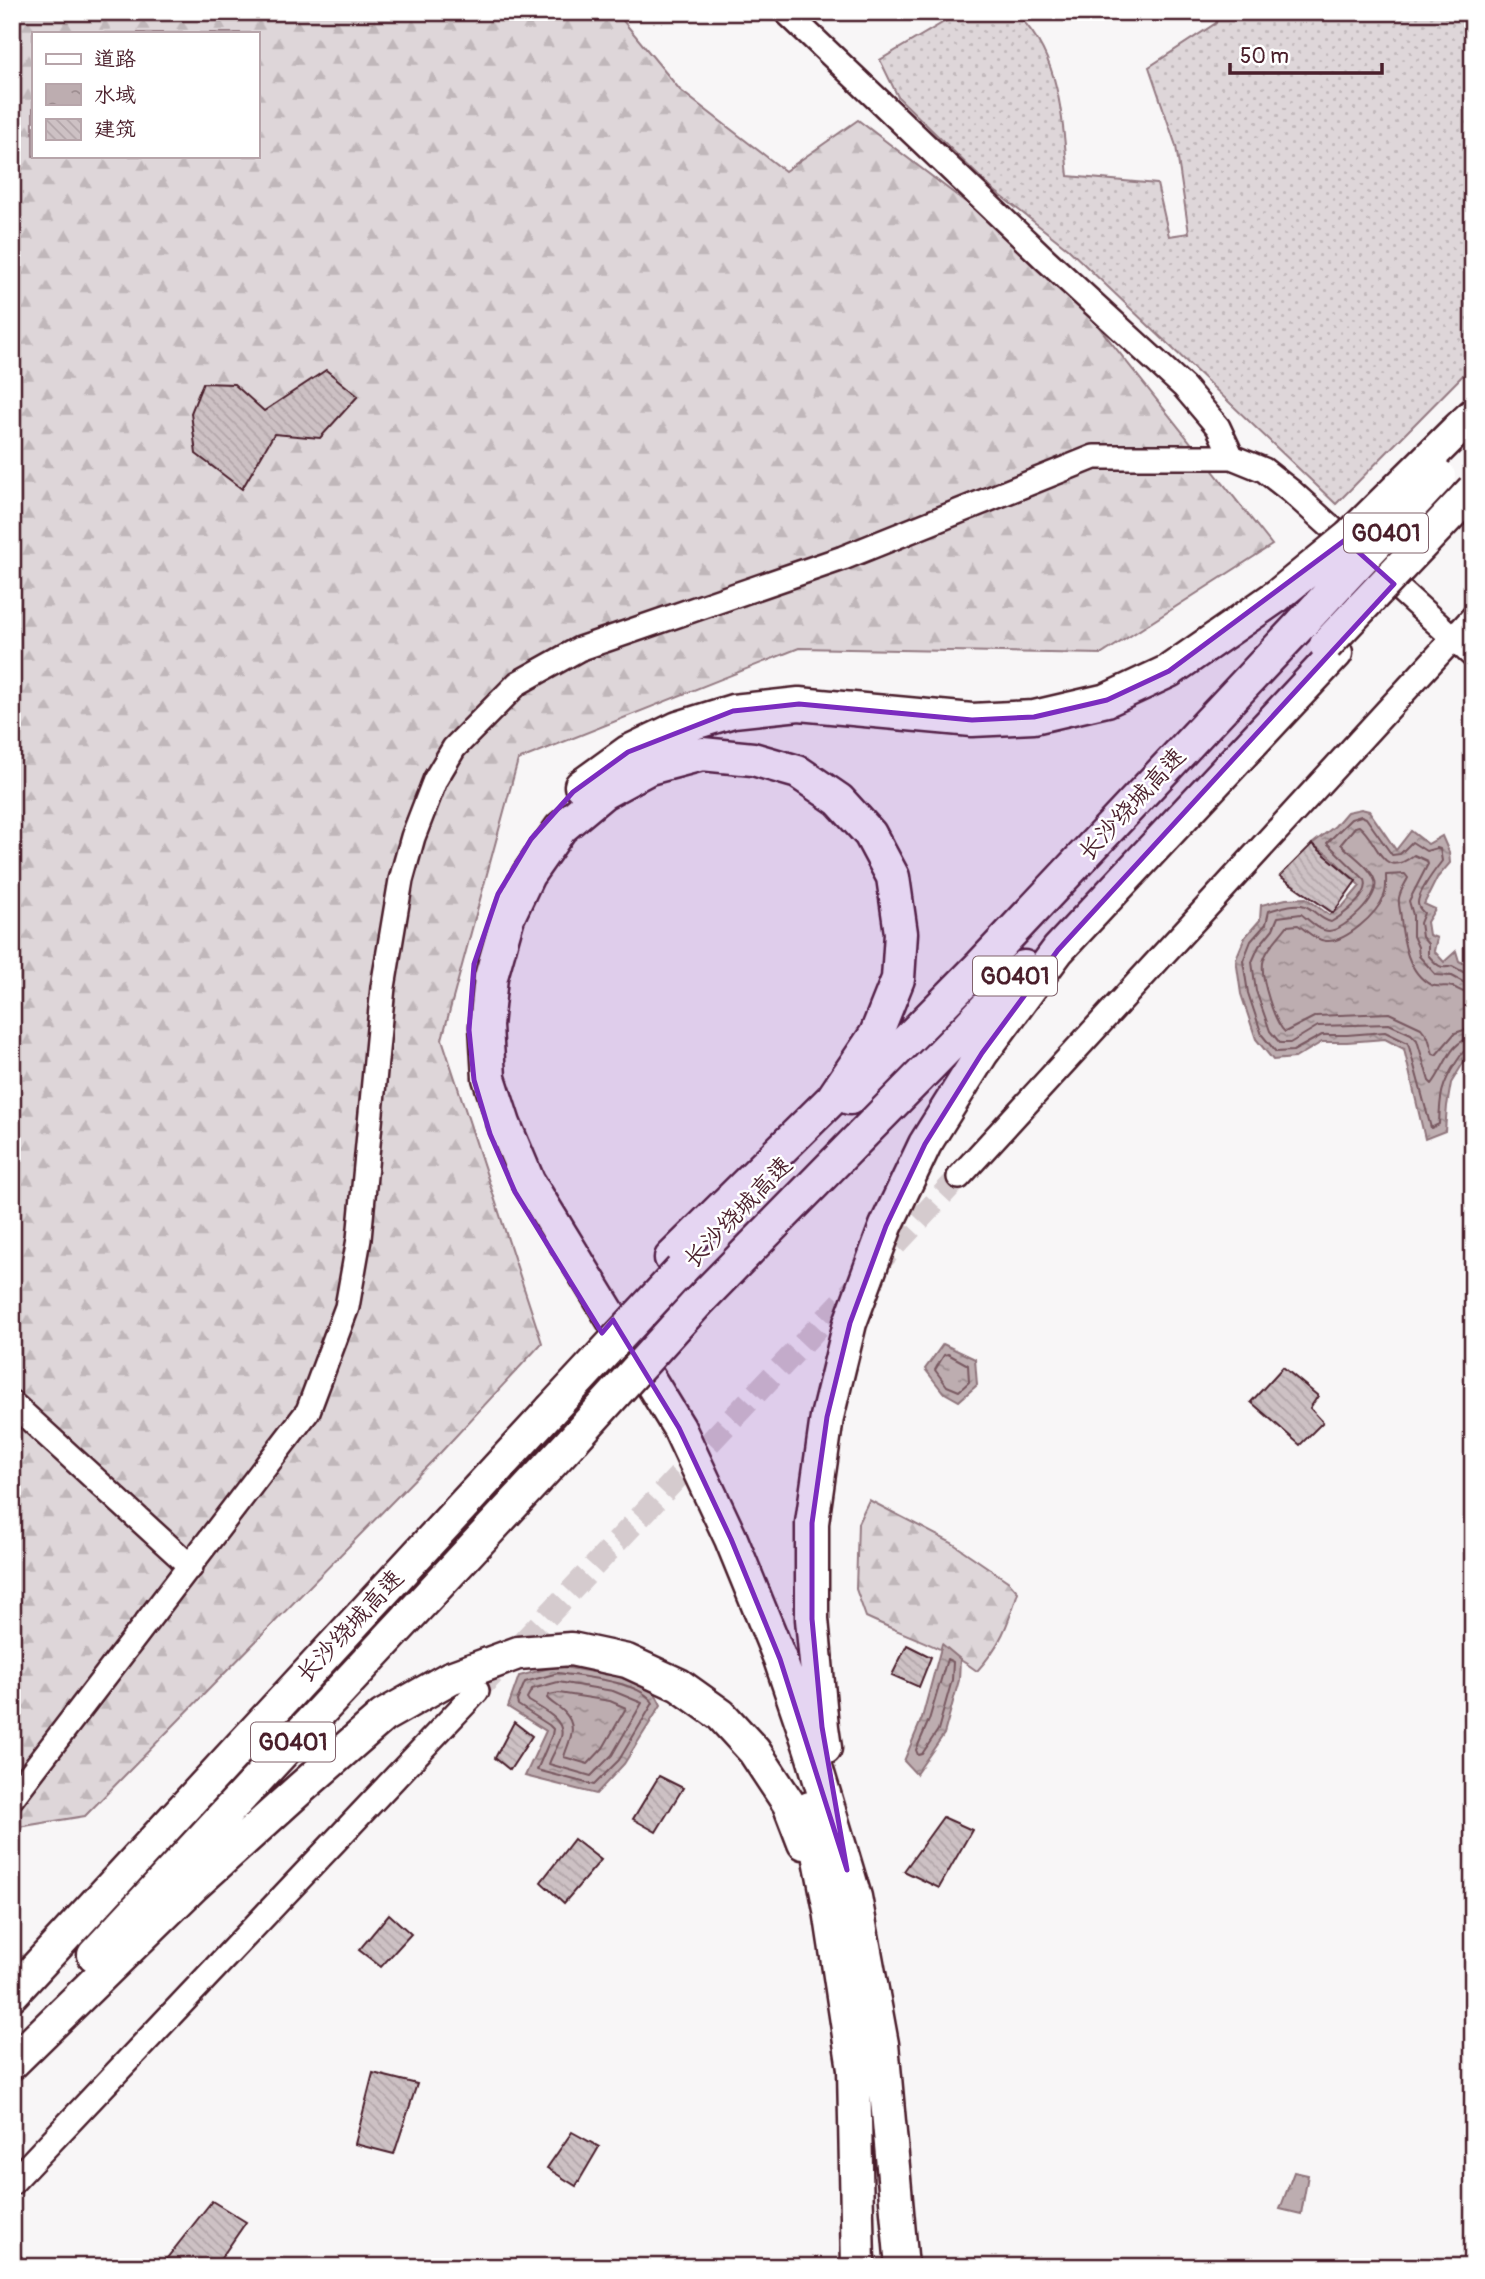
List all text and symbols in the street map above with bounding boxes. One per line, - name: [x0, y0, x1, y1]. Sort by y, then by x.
- legend: [32, 32, 259, 158]
- scale bar: [1230, 32, 1382, 76]
- text: 50 m: [1240, 43, 1289, 70]
- text: 道路: [94, 46, 136, 73]
- text: 水域: [94, 82, 136, 109]
- text: 建筑: [94, 116, 136, 143]
- road number: G0401: [1344, 513, 1428, 552]
- street label: 长沙绕城高速: [1073, 742, 1192, 867]
- road number: G0401: [973, 956, 1057, 995]
- street label: 长沙绕城高速: [678, 1150, 799, 1274]
- street label: 长沙绕城高速: [291, 1564, 410, 1689]
- road number: G0401: [251, 1722, 335, 1762]

